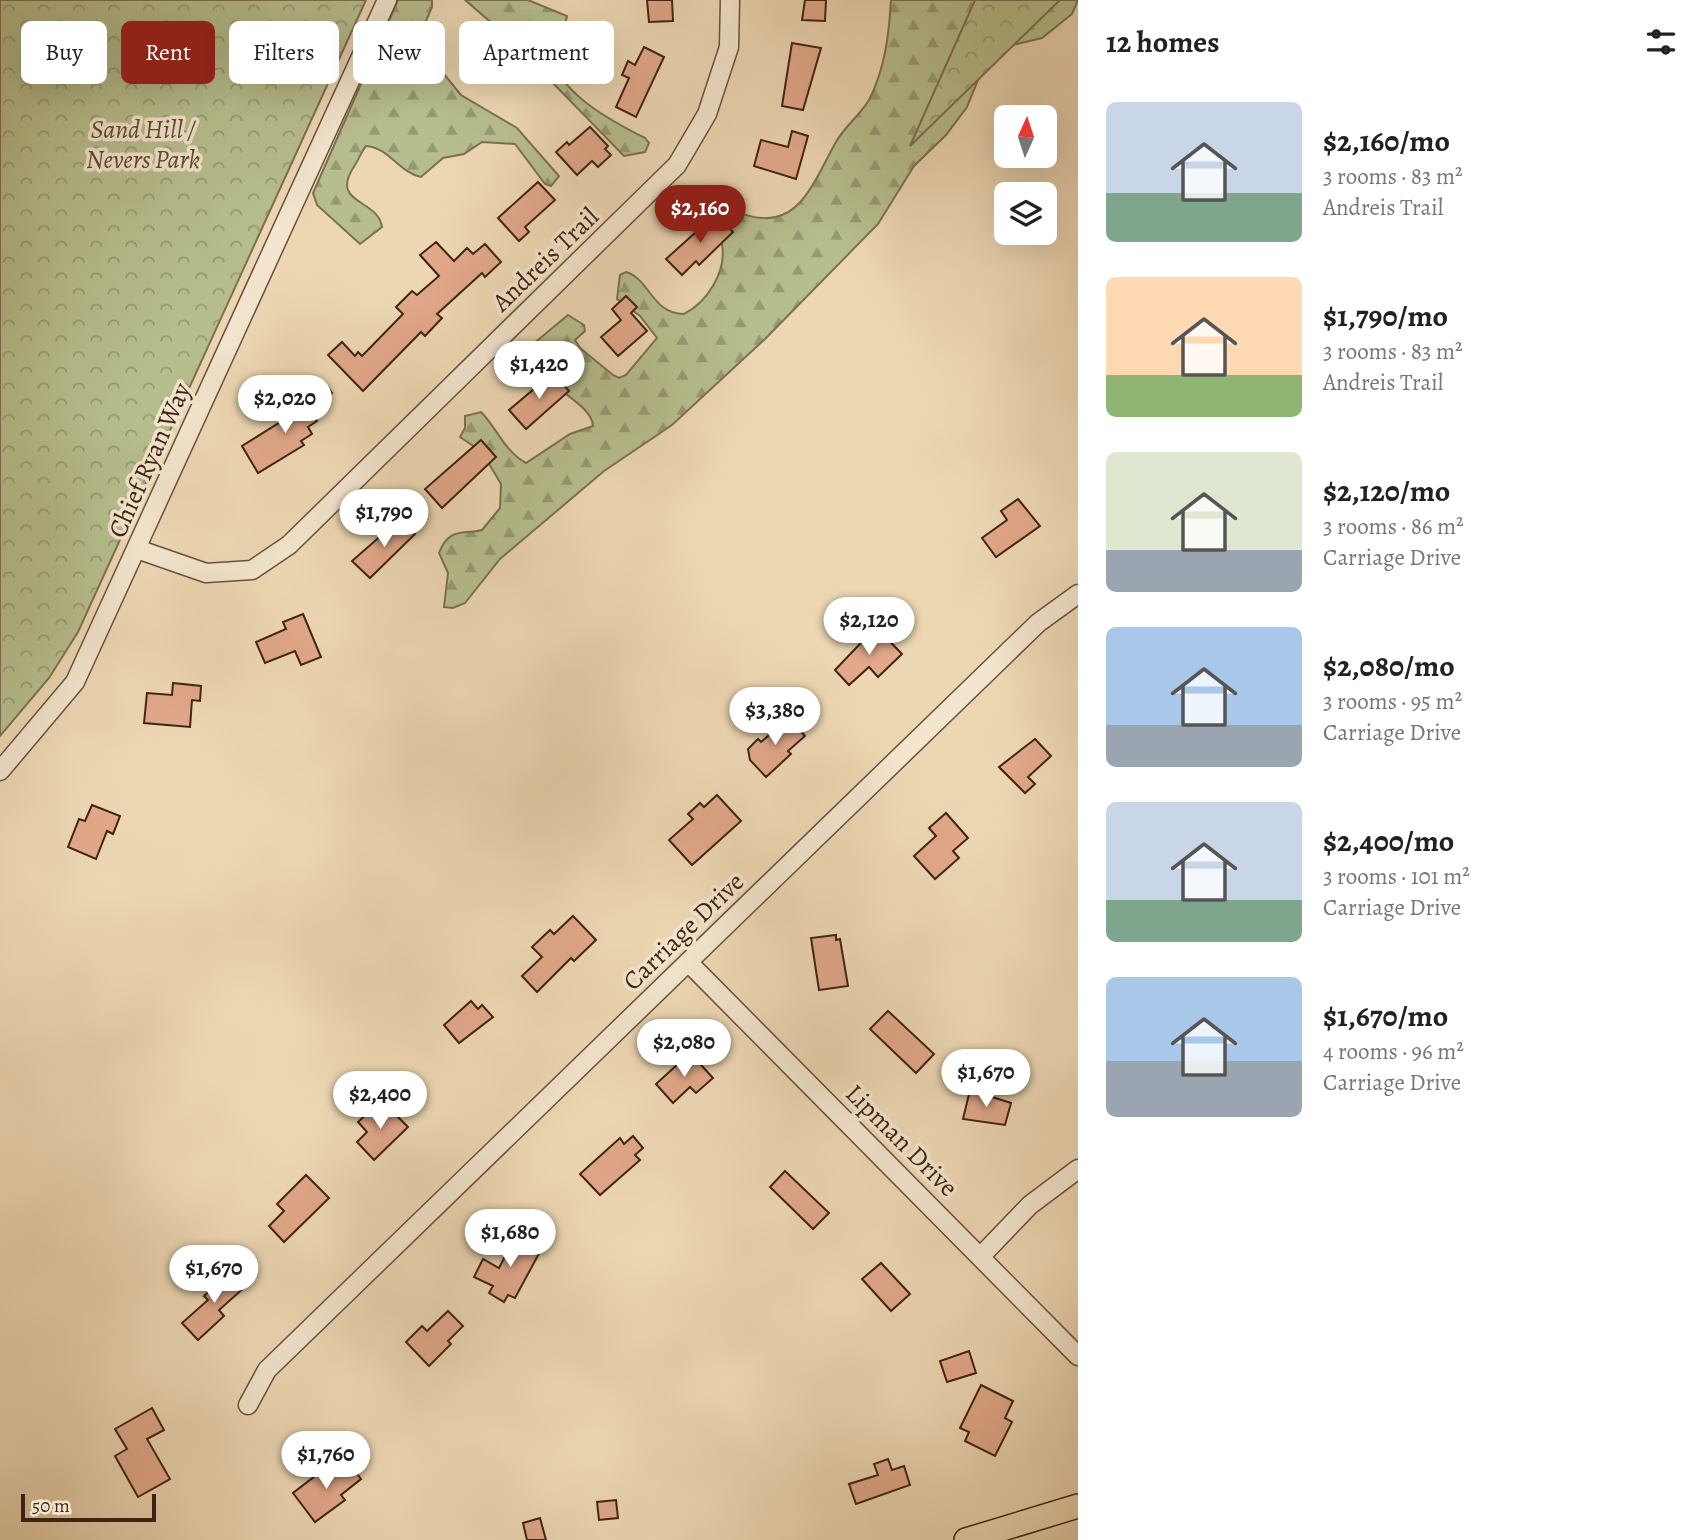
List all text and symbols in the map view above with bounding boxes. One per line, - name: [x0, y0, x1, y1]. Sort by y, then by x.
- chip: Buy: [21, 21, 107, 84]
- chip: Rent: [121, 21, 215, 84]
- chip: Filters: [229, 21, 339, 84]
- chip: New: [353, 21, 445, 84]
- chip: Apartment: [459, 21, 614, 84]
- text: 12 homes: [1106, 22, 1219, 62]
- icon: filters: [1642, 23, 1680, 61]
- north arrow: [994, 105, 1057, 168]
- map controls: [994, 105, 1057, 245]
- park label: Sand Hill / Nevers Park: [86, 112, 200, 177]
- text: $2,160/mo: [1323, 121, 1450, 161]
- icon: home: [1162, 130, 1246, 214]
- text: 3 rooms · 83 m²: [1323, 161, 1463, 192]
- button: layers: [994, 182, 1057, 245]
- pin: $2,160: [643, 186, 757, 245]
- text: $2,160: [671, 192, 729, 223]
- text: Andreis Trail: [1323, 192, 1443, 223]
- street label: Andreis Trail: [484, 200, 606, 320]
- text: $1,790/mo: [1323, 296, 1448, 336]
- icon: home: [1162, 305, 1246, 389]
- text: 3 rooms · 83 m²: [1323, 336, 1463, 367]
- pin: $1,420: [482, 342, 596, 401]
- text: $1,420: [510, 348, 568, 379]
- text: Andreis Trail: [1323, 367, 1443, 398]
- pin: $2,020: [228, 376, 342, 435]
- street label: Chief Ryan Way: [100, 377, 199, 543]
- text: $2,020: [254, 382, 316, 413]
- text: $2,120/mo: [1323, 471, 1450, 511]
- icon: home: [1162, 480, 1246, 564]
- pin: $1,790: [327, 490, 441, 549]
- text: $1,790: [355, 496, 413, 527]
- text: 3 rooms · 86 m²: [1323, 511, 1464, 542]
- text: Carriage Drive: [1323, 542, 1461, 573]
- pin: $2,120: [812, 598, 926, 657]
- text: $2,120: [840, 604, 898, 635]
- text: $2,080/mo: [1323, 646, 1455, 686]
- icon: home: [1162, 655, 1246, 739]
- text: 3 rooms · 95 m²: [1323, 686, 1462, 717]
- pin: $3,380: [718, 688, 832, 747]
- text: $3,380: [745, 694, 805, 725]
- text: Carriage Drive: [1323, 717, 1461, 748]
- text: $2,400/mo: [1323, 821, 1454, 861]
- icon: home: [1162, 830, 1246, 914]
- text: 3 rooms · 101 m²: [1323, 861, 1470, 892]
- street label: Carriage Drive: [615, 865, 752, 998]
- text: Carriage Drive: [1323, 892, 1461, 923]
- text: $1,670/mo: [1323, 996, 1448, 1036]
- icon: home: [1162, 1005, 1246, 1089]
- pin: $2,080: [627, 1020, 741, 1079]
- text: $2,080: [653, 1026, 715, 1057]
- text: 4 rooms · 96 m²: [1323, 1036, 1464, 1067]
- pin: $1,670: [929, 1050, 1043, 1109]
- text: $1,670: [957, 1056, 1015, 1087]
- text: Carriage Drive: [1323, 1067, 1461, 1098]
- pin: $2,400: [323, 1072, 437, 1131]
- street label: Lipman Drive: [838, 1076, 966, 1204]
- text: $2,400: [349, 1078, 411, 1109]
- pin: $1,680: [453, 1210, 567, 1269]
- text: $1,680: [481, 1216, 539, 1247]
- pin: $1,670: [157, 1246, 271, 1305]
- text: $1,670: [185, 1252, 243, 1283]
- pin: $1,760: [269, 1432, 383, 1491]
- text: $1,760: [297, 1438, 355, 1469]
- scale bar: [21, 1491, 156, 1523]
- text: 50 m: [32, 1493, 70, 1519]

